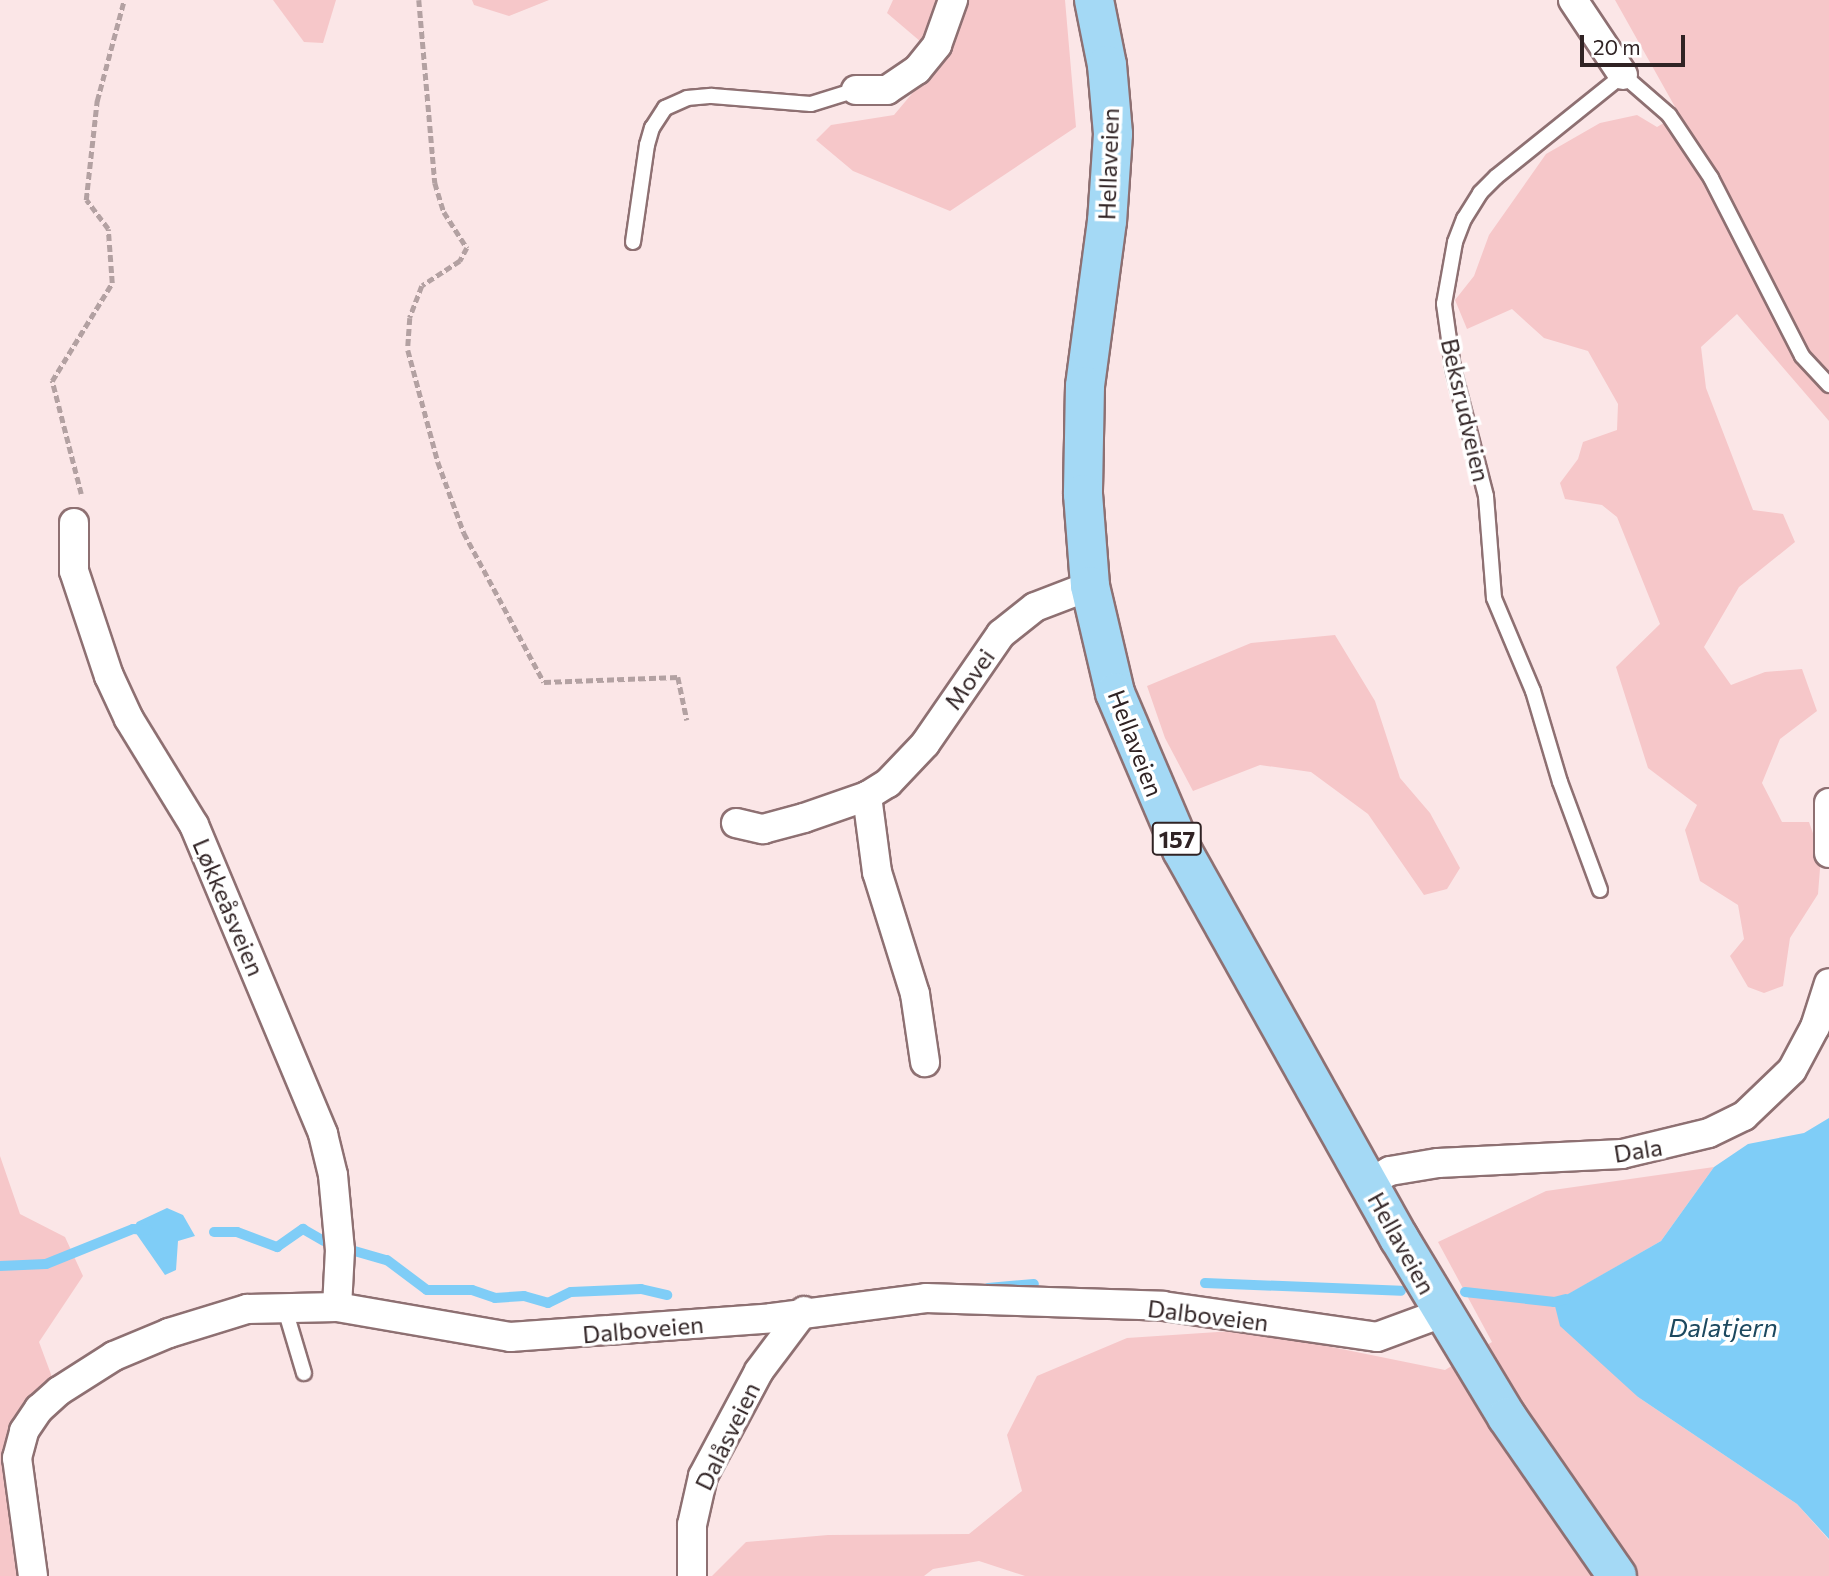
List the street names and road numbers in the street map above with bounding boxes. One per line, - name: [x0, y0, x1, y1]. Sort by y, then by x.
- street label: Hellaveien: [1092, 107, 1124, 221]
- street label: Beksrudveien: [1436, 336, 1496, 484]
- street label: Movei: [938, 643, 1000, 715]
- street label: Hellaveien: [1102, 685, 1170, 801]
- road number: 157: [1151, 820, 1203, 859]
- street label: Løkkeåsveien: [187, 834, 271, 980]
- street label: Dala: [1612, 1132, 1664, 1168]
- street label: Hellaveien: [1362, 1187, 1442, 1299]
- street label: Dalboveien: [1146, 1293, 1270, 1337]
- street label: Dalboveien: [581, 1309, 705, 1349]
- street label: Dalåsveien: [689, 1377, 765, 1495]

